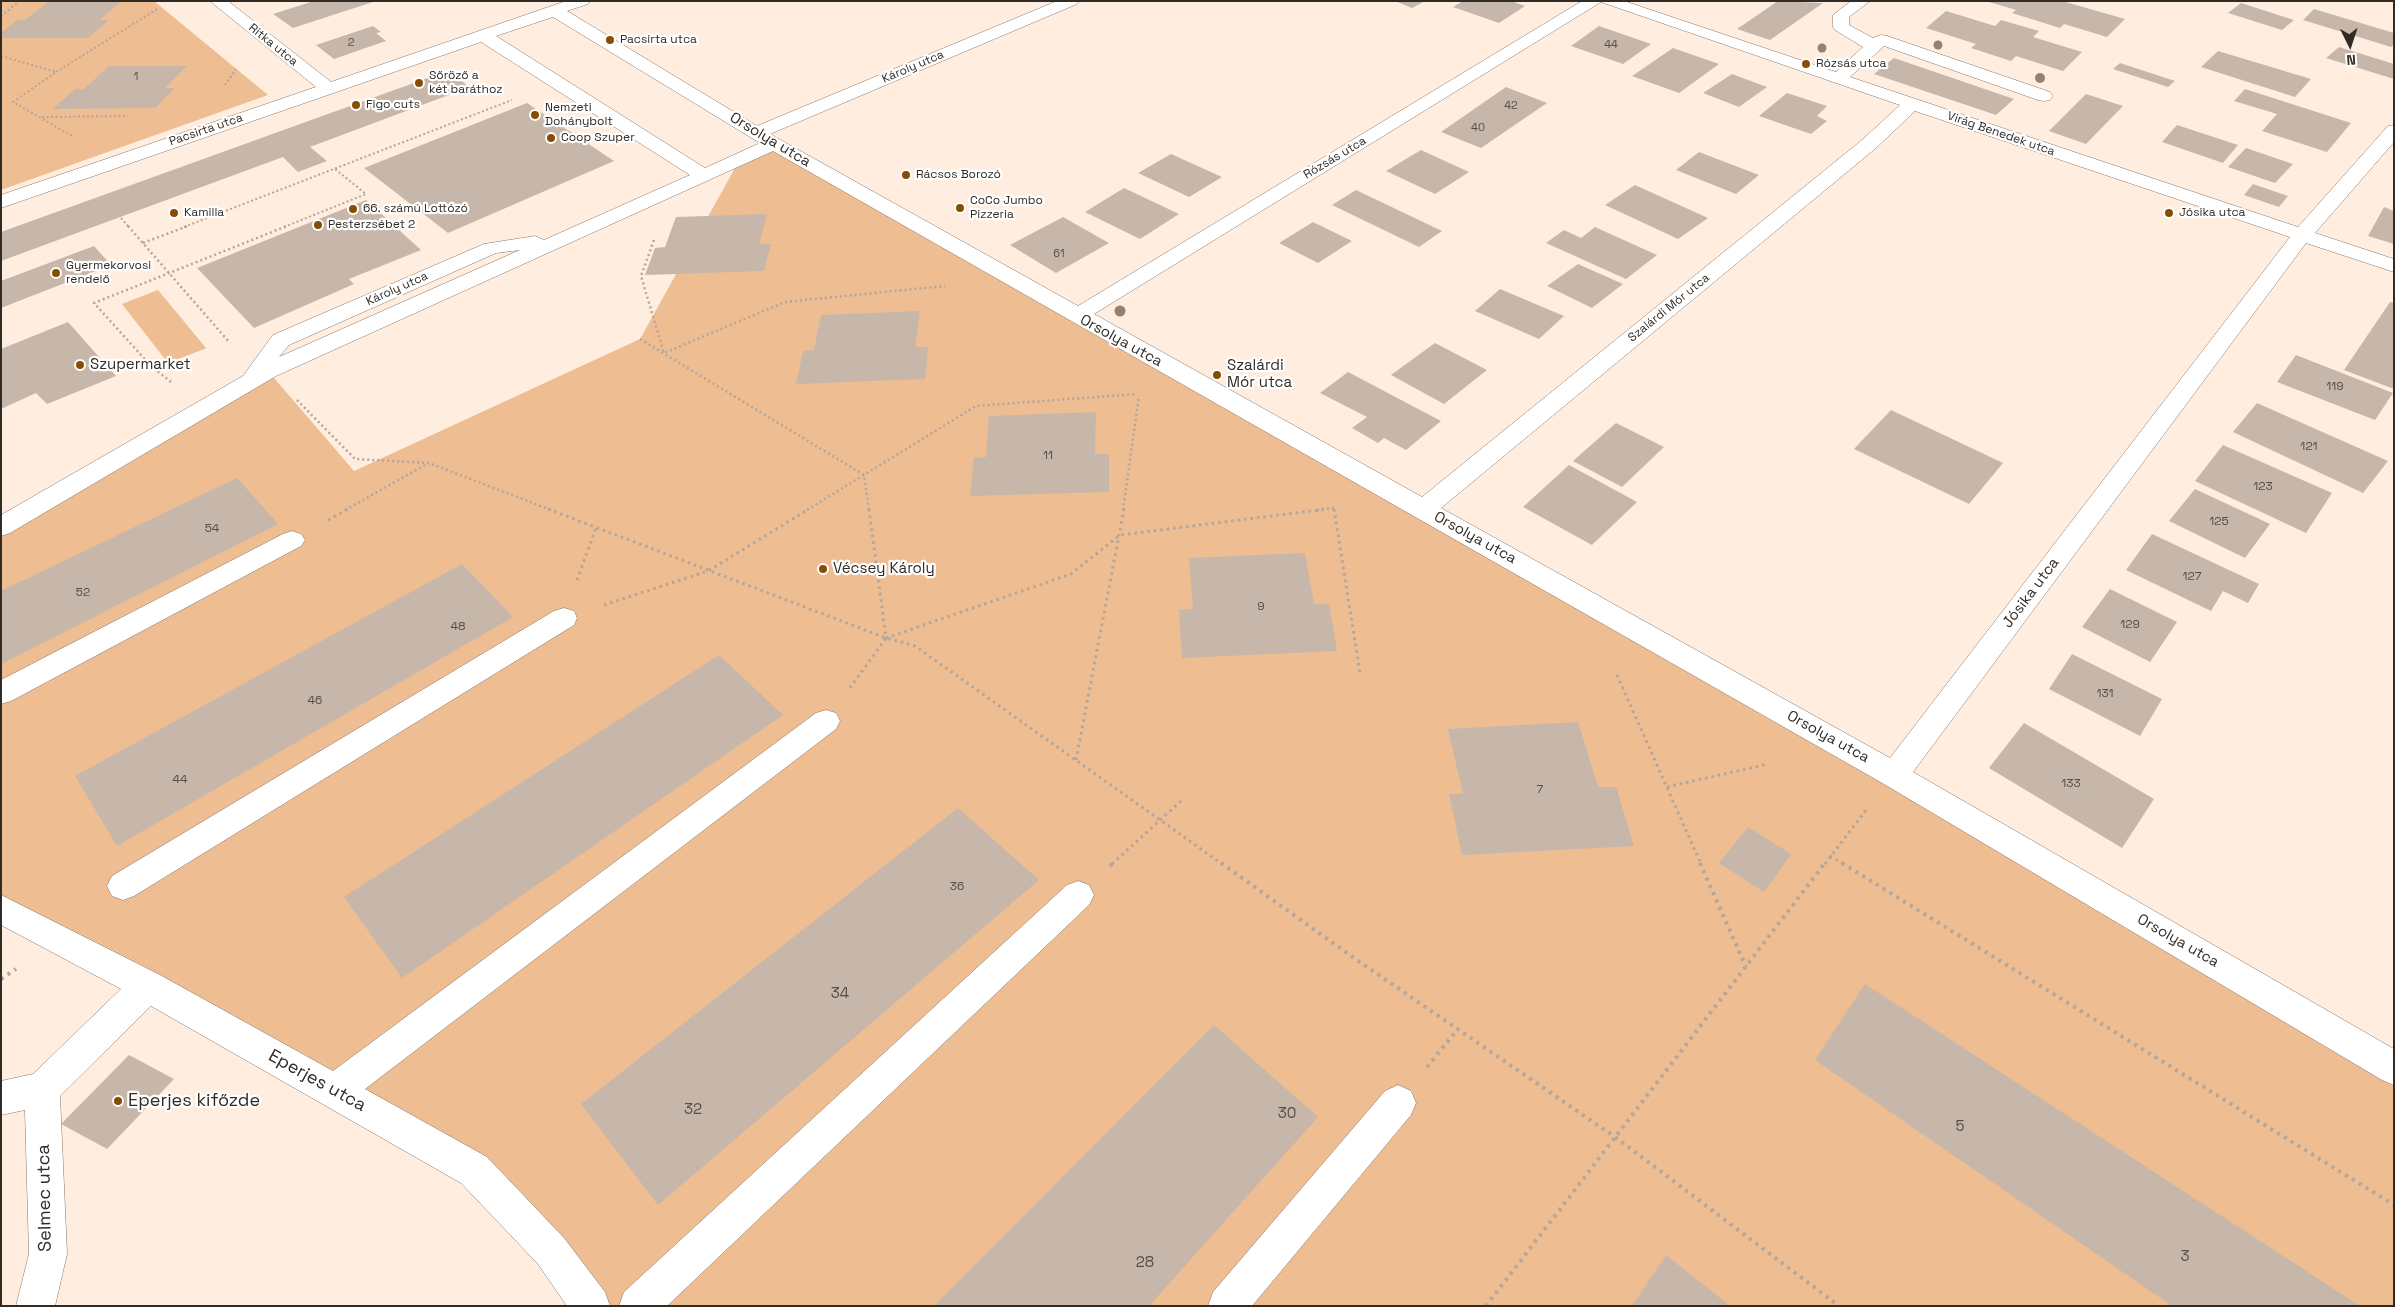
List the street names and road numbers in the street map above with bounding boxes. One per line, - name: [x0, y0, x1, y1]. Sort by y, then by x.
- street label: Ritka utca: [246, 21, 300, 69]
- street label: Károly utca: [880, 47, 946, 87]
- street label: Orsolya utca: [726, 109, 814, 171]
- street label: Virág Benedek utca: [1945, 109, 2057, 159]
- street label: Pacsirta utca: [167, 111, 245, 149]
- street label: Rózsás utca: [1301, 134, 1369, 182]
- street label: Károly utca: [364, 269, 430, 309]
- street label: Szalárdi Mór utca: [1625, 271, 1713, 345]
- street label: Orsolya utca: [1077, 311, 1165, 371]
- street label: Orsolya utca: [1431, 508, 1519, 568]
- street label: Jósika utca: [1999, 554, 2063, 632]
- street label: Orsolya utca: [1784, 707, 1872, 767]
- street label: Orsolya utca: [2134, 910, 2222, 972]
- street label: Eperjes utca: [264, 1045, 370, 1117]
- street label: Selmec utca: [33, 1144, 57, 1252]

